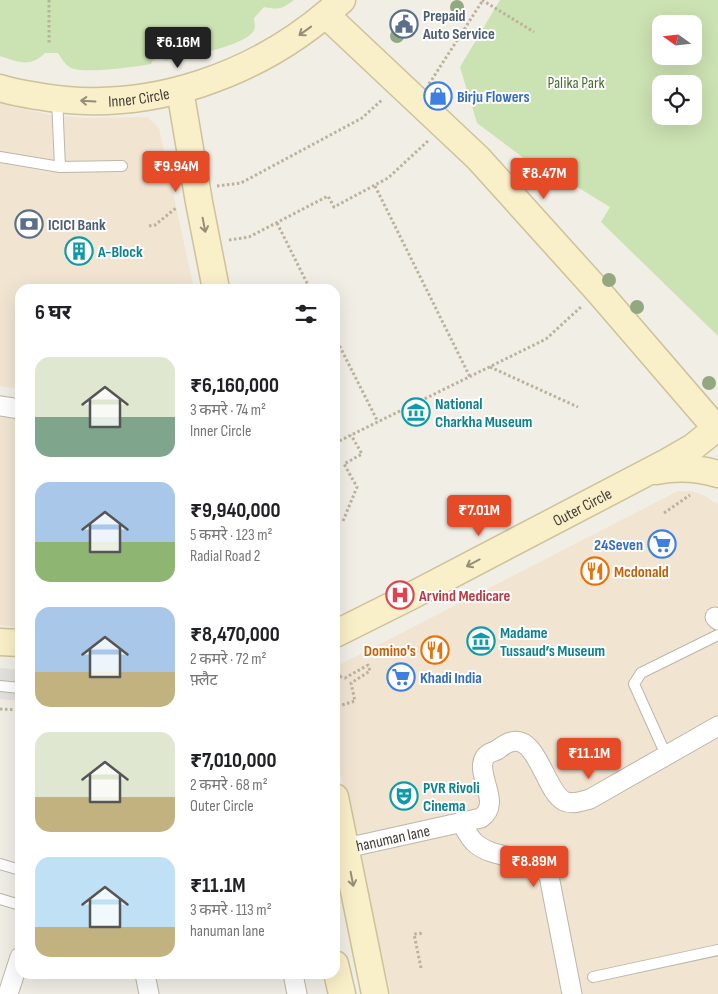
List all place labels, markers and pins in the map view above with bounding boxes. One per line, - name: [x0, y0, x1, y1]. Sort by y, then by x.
- place label: Prepaid Auto Service: [422, 7, 495, 44]
- public building icon: Prepaid Auto Service: [389, 9, 419, 39]
- pin: ₹6.16M: [137, 27, 219, 69]
- shop icon: Birju Flowers: [423, 81, 453, 111]
- place label: Birju Flowers: [457, 88, 530, 107]
- pin: ₹9.94M: [135, 150, 217, 193]
- pin: ₹8.47M: [503, 158, 585, 200]
- bank icon: ICICI Bank: [14, 209, 44, 239]
- place label: ICICI Bank: [48, 216, 106, 235]
- building icon: A-Block: [64, 236, 94, 266]
- place label: A-Block: [97, 243, 143, 262]
- place label: National Charkha Museum: [435, 395, 532, 432]
- museum icon: National Charkha Museum: [401, 397, 431, 427]
- pin: ₹7.01M: [438, 494, 520, 537]
- supermarket icon: 24Seven: [647, 529, 677, 559]
- place label: 24Seven: [594, 536, 643, 555]
- restaurant icon: Mcdonald: [580, 556, 610, 586]
- place label: Mcdonald: [614, 563, 669, 582]
- hospital icon: Arvind Medicare: [385, 580, 415, 610]
- place label: Arvind Medicare: [418, 587, 511, 606]
- place label: Madame Tussaud’s Museum: [500, 624, 605, 661]
- museum icon: Madame Tussaud’s Museum: [466, 626, 496, 656]
- restaurant icon: Domino's: [420, 635, 450, 665]
- place label: Domino's: [364, 642, 416, 661]
- supermarket icon: Khadi India: [386, 662, 416, 692]
- place label: Khadi India: [420, 669, 482, 688]
- pin: ₹11.1M: [548, 738, 630, 780]
- place label: PVR Rivoli Cinema: [423, 779, 480, 816]
- theatre icon: PVR Rivoli Cinema: [389, 781, 419, 811]
- pin: ₹8.89M: [493, 846, 575, 888]

